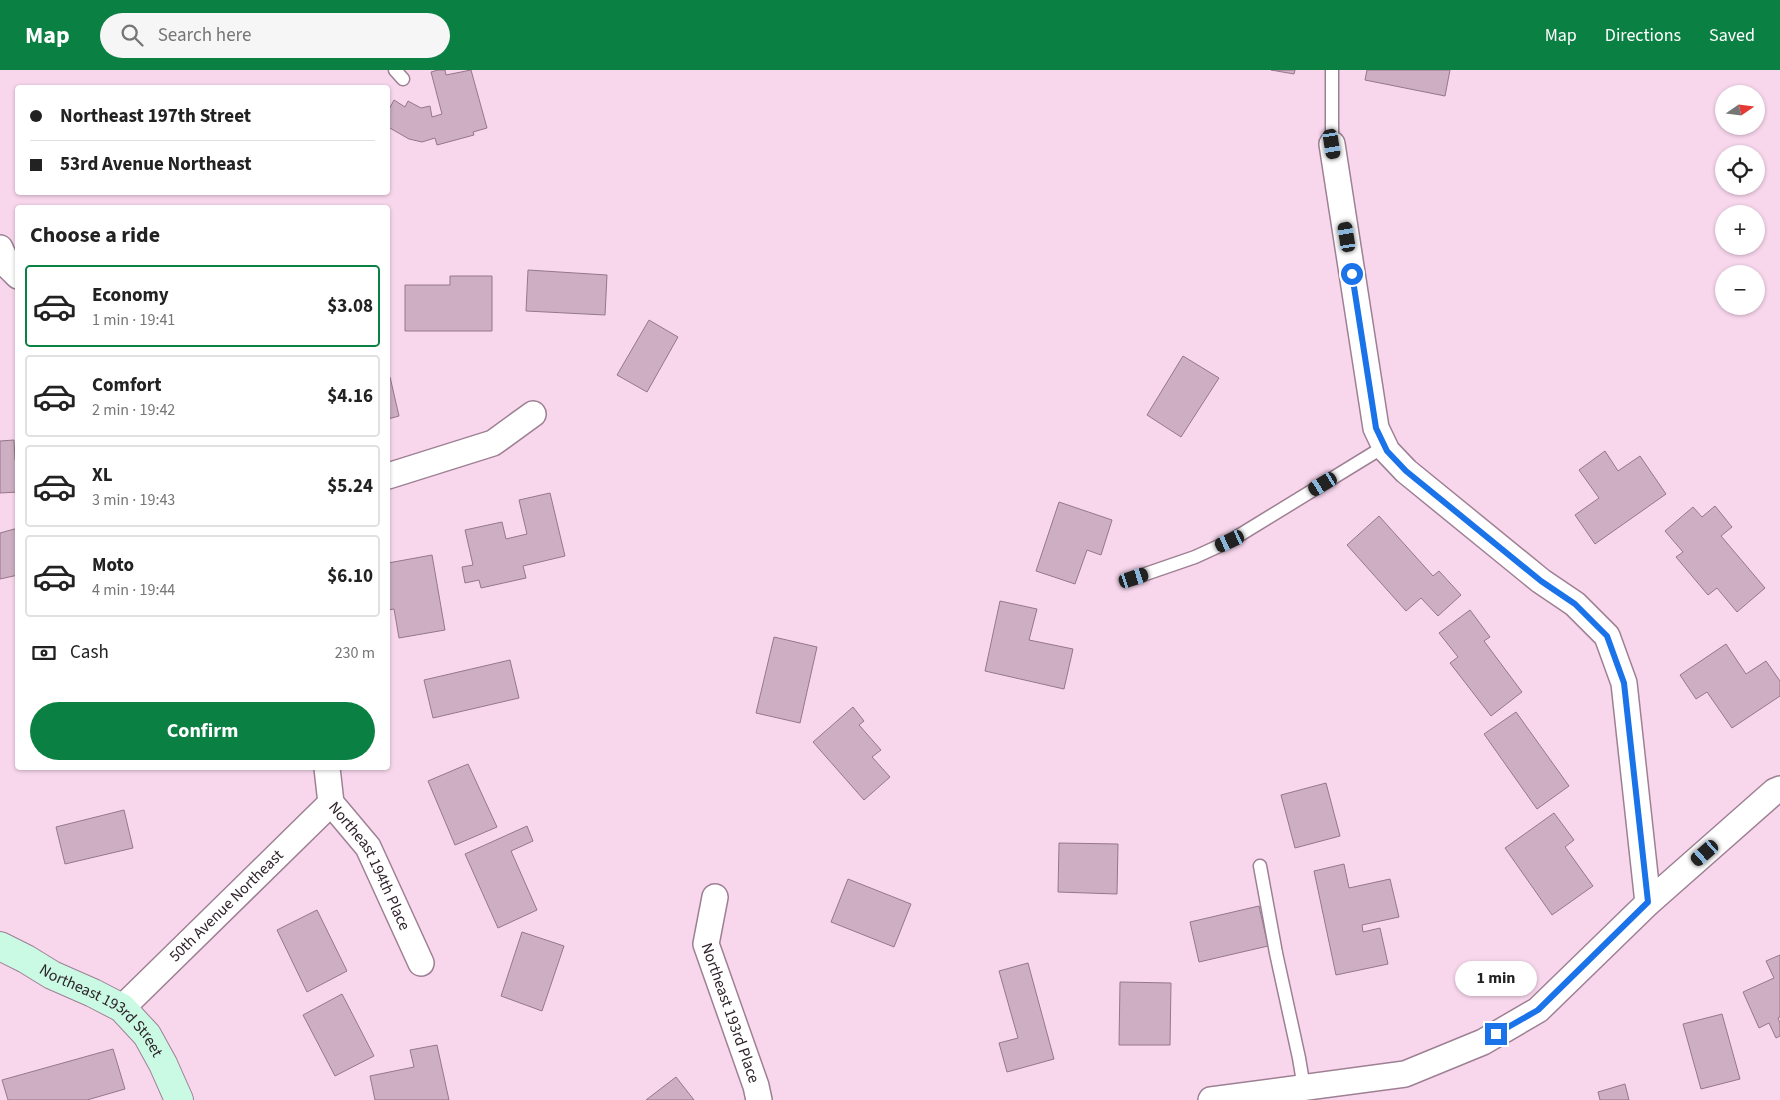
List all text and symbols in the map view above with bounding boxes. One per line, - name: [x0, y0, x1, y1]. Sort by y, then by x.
- search box: [100, 13, 450, 58]
- text: Map: [25, 18, 70, 53]
- icon: search: [118, 21, 146, 49]
- text: Search here: [158, 22, 251, 49]
- text: Map: [1545, 23, 1577, 48]
- text: Directions: [1605, 23, 1681, 48]
- text: Saved: [1709, 23, 1755, 48]
- north arrow: [1715, 85, 1765, 135]
- map controls: [1715, 85, 1765, 315]
- text: Northeast 197th Street: [60, 103, 251, 130]
- car: [1322, 128, 1341, 160]
- button: locate: [1715, 145, 1765, 195]
- text: 53rd Avenue Northeast: [60, 151, 251, 178]
- button: +: [1715, 205, 1765, 255]
- text: Choose a ride: [30, 219, 160, 251]
- car: [1337, 221, 1356, 253]
- route start: [1341, 263, 1363, 285]
- button: −: [1715, 265, 1765, 315]
- text: Economy: [92, 282, 169, 309]
- icon: car: [32, 284, 77, 329]
- text: $3.08: [327, 293, 373, 320]
- text: 1 min · 19:41: [92, 309, 175, 331]
- text: Comfort: [92, 372, 162, 399]
- icon: car: [32, 374, 77, 419]
- text: $4.16: [327, 383, 373, 410]
- text: 2 min · 19:42: [92, 399, 175, 421]
- text: XL: [92, 462, 113, 489]
- icon: car: [32, 464, 77, 509]
- car: [1306, 470, 1339, 498]
- text: $5.24: [327, 473, 373, 500]
- text: 3 min · 19:43: [92, 489, 175, 511]
- car: [1213, 528, 1246, 554]
- text: Moto: [92, 552, 134, 579]
- icon: car: [32, 554, 77, 599]
- text: $6.10: [327, 563, 373, 590]
- car: [1117, 566, 1150, 590]
- text: 4 min · 19:44: [92, 579, 175, 601]
- icon: cash: [30, 639, 58, 667]
- text: Cash: [70, 639, 109, 666]
- text: 230 m: [335, 642, 375, 664]
- button: Confirm: [30, 702, 375, 760]
- street label: Northeast 194th Place: [323, 797, 416, 934]
- car: [1688, 837, 1721, 869]
- street label: 50th Avenue Northeast: [164, 844, 289, 967]
- street label: Northeast 193rd Place: [695, 940, 765, 1086]
- street label: Northeast 193rd Street: [35, 959, 168, 1062]
- callout: 1 min: [1455, 962, 1537, 996]
- text: 1 min: [1477, 967, 1515, 989]
- route end: [1485, 1023, 1507, 1045]

